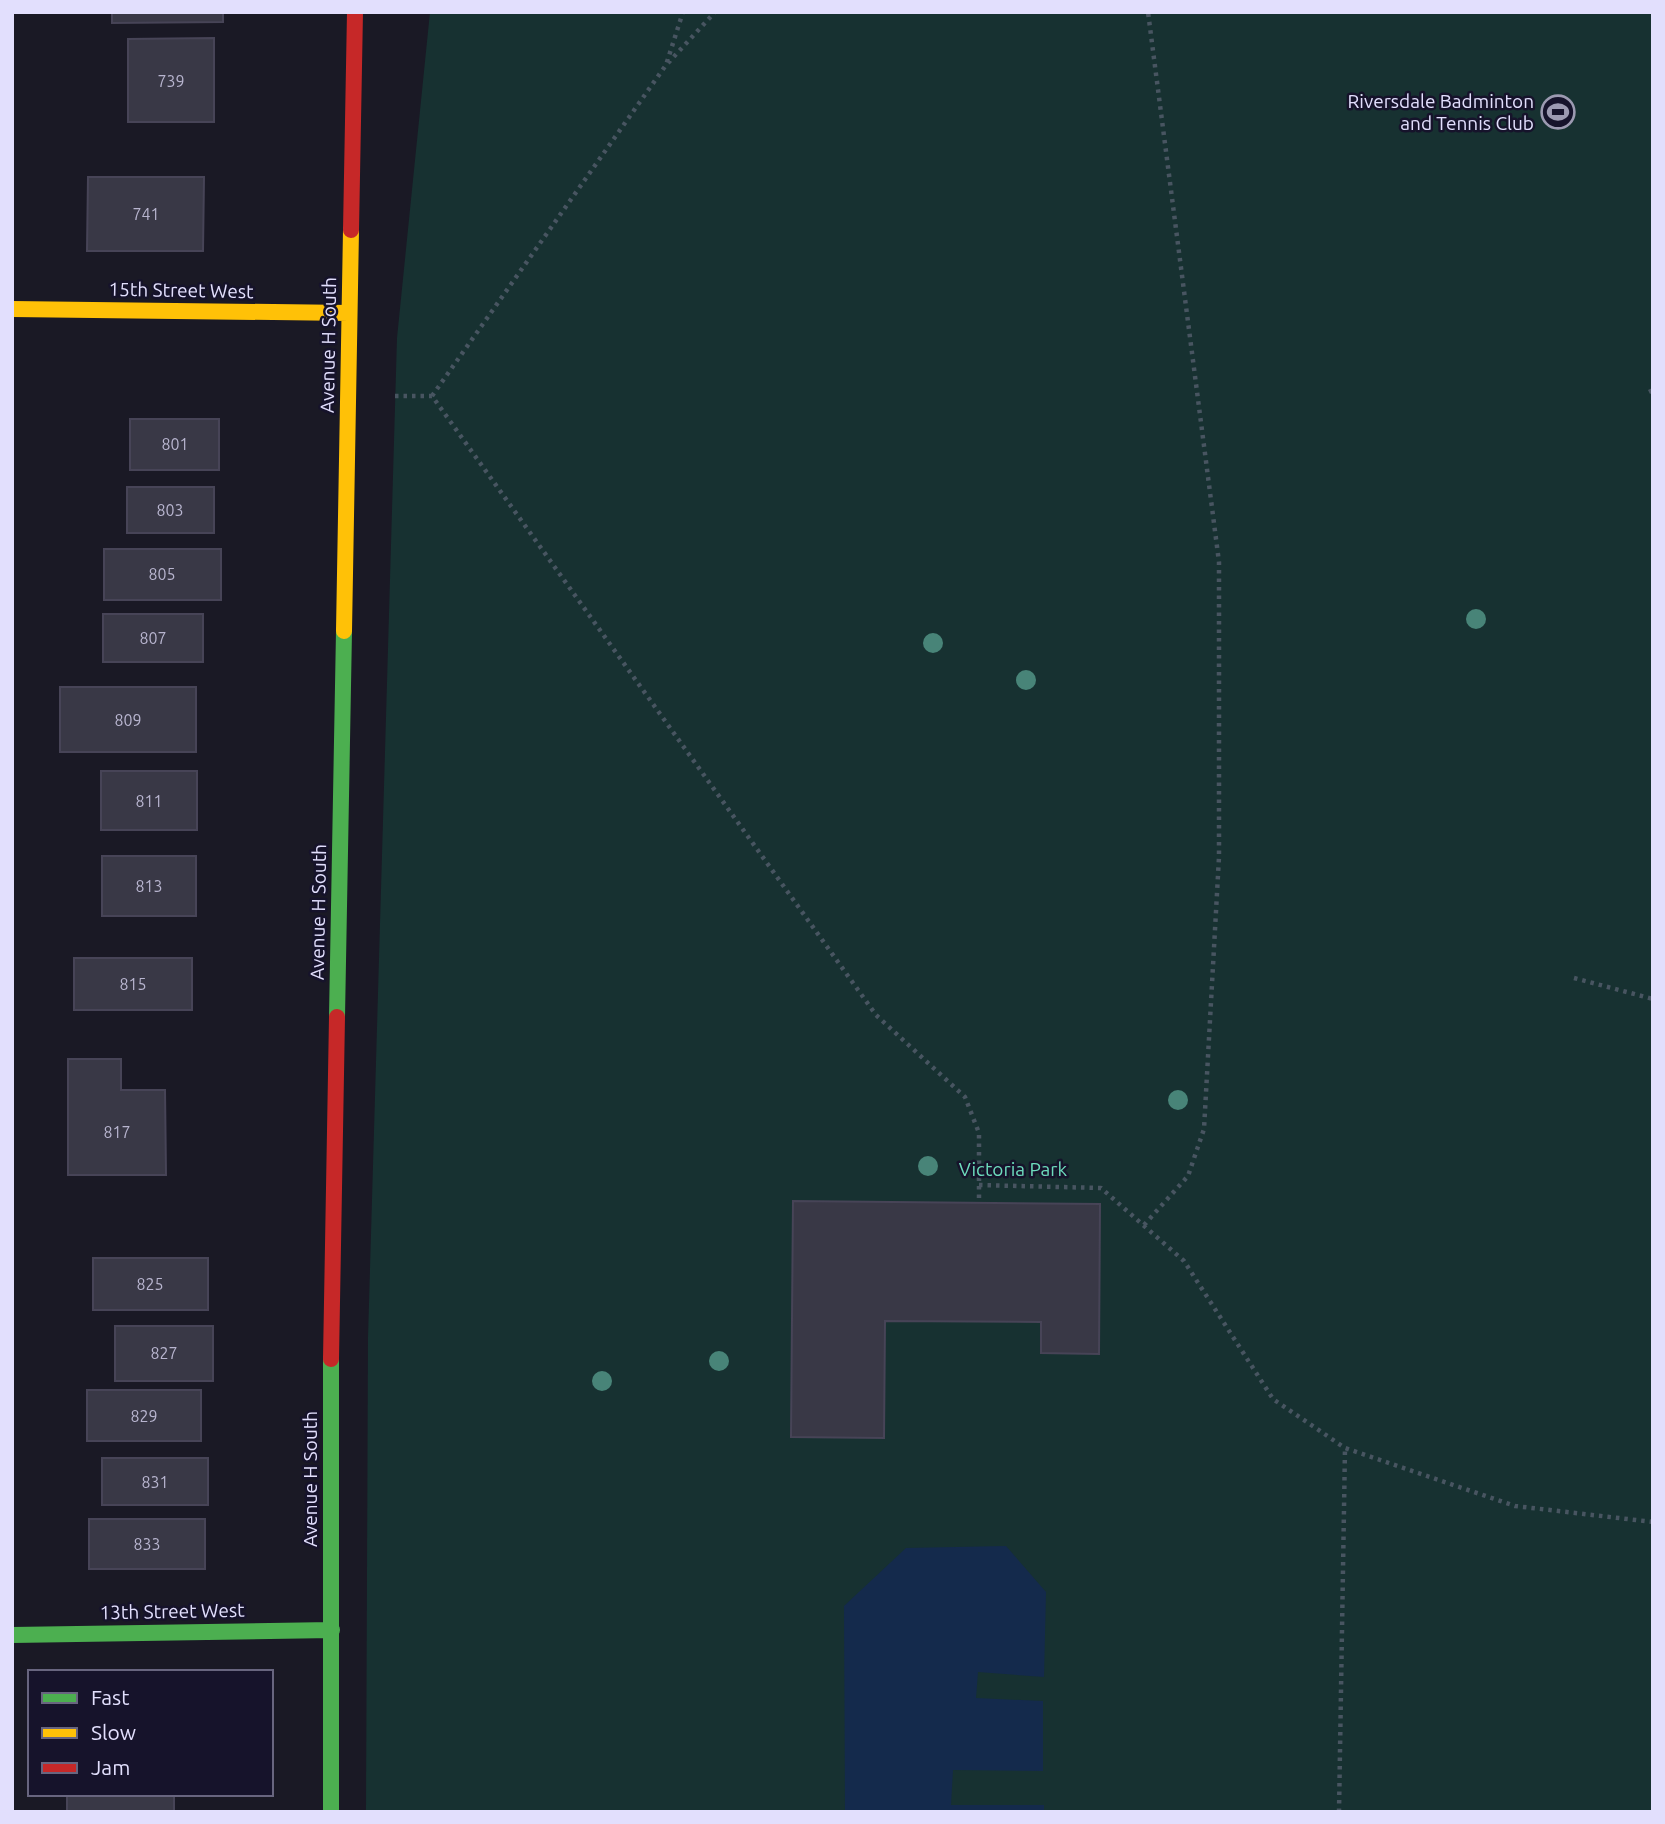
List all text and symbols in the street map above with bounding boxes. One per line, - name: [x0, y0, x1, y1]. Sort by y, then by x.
- house number: 739: [157, 72, 185, 90]
- place label: Riversdale Badminton and Tennis Club: [1347, 90, 1534, 134]
- sports icon: Riversdale Badminton and Tennis Club: [1539, 93, 1577, 131]
- house number: 741: [132, 205, 160, 223]
- street label: Avenue H South: [316, 277, 340, 413]
- street label: 15th Street West: [108, 278, 254, 302]
- house number: 801: [161, 435, 189, 453]
- house number: 803: [156, 501, 184, 519]
- house number: 805: [148, 565, 176, 583]
- house number: 807: [139, 629, 167, 647]
- house number: 809: [114, 711, 142, 729]
- house number: 811: [135, 792, 163, 810]
- street label: Avenue H South: [306, 844, 330, 980]
- house number: 813: [135, 877, 163, 895]
- house number: 815: [119, 975, 147, 993]
- house number: 817: [103, 1123, 131, 1141]
- park label: Victoria Park: [959, 1158, 1068, 1180]
- house number: 825: [136, 1275, 164, 1293]
- house number: 827: [150, 1344, 178, 1362]
- house number: 829: [130, 1407, 158, 1425]
- street label: Avenue H South: [299, 1411, 321, 1547]
- house number: 831: [141, 1473, 169, 1491]
- house number: 833: [133, 1535, 161, 1553]
- street label: 13th Street West: [99, 1599, 245, 1623]
- legend: [28, 1670, 273, 1796]
- text: Fast: [91, 1685, 129, 1709]
- text: Slow: [91, 1720, 136, 1744]
- text: Jam: [91, 1755, 130, 1779]

